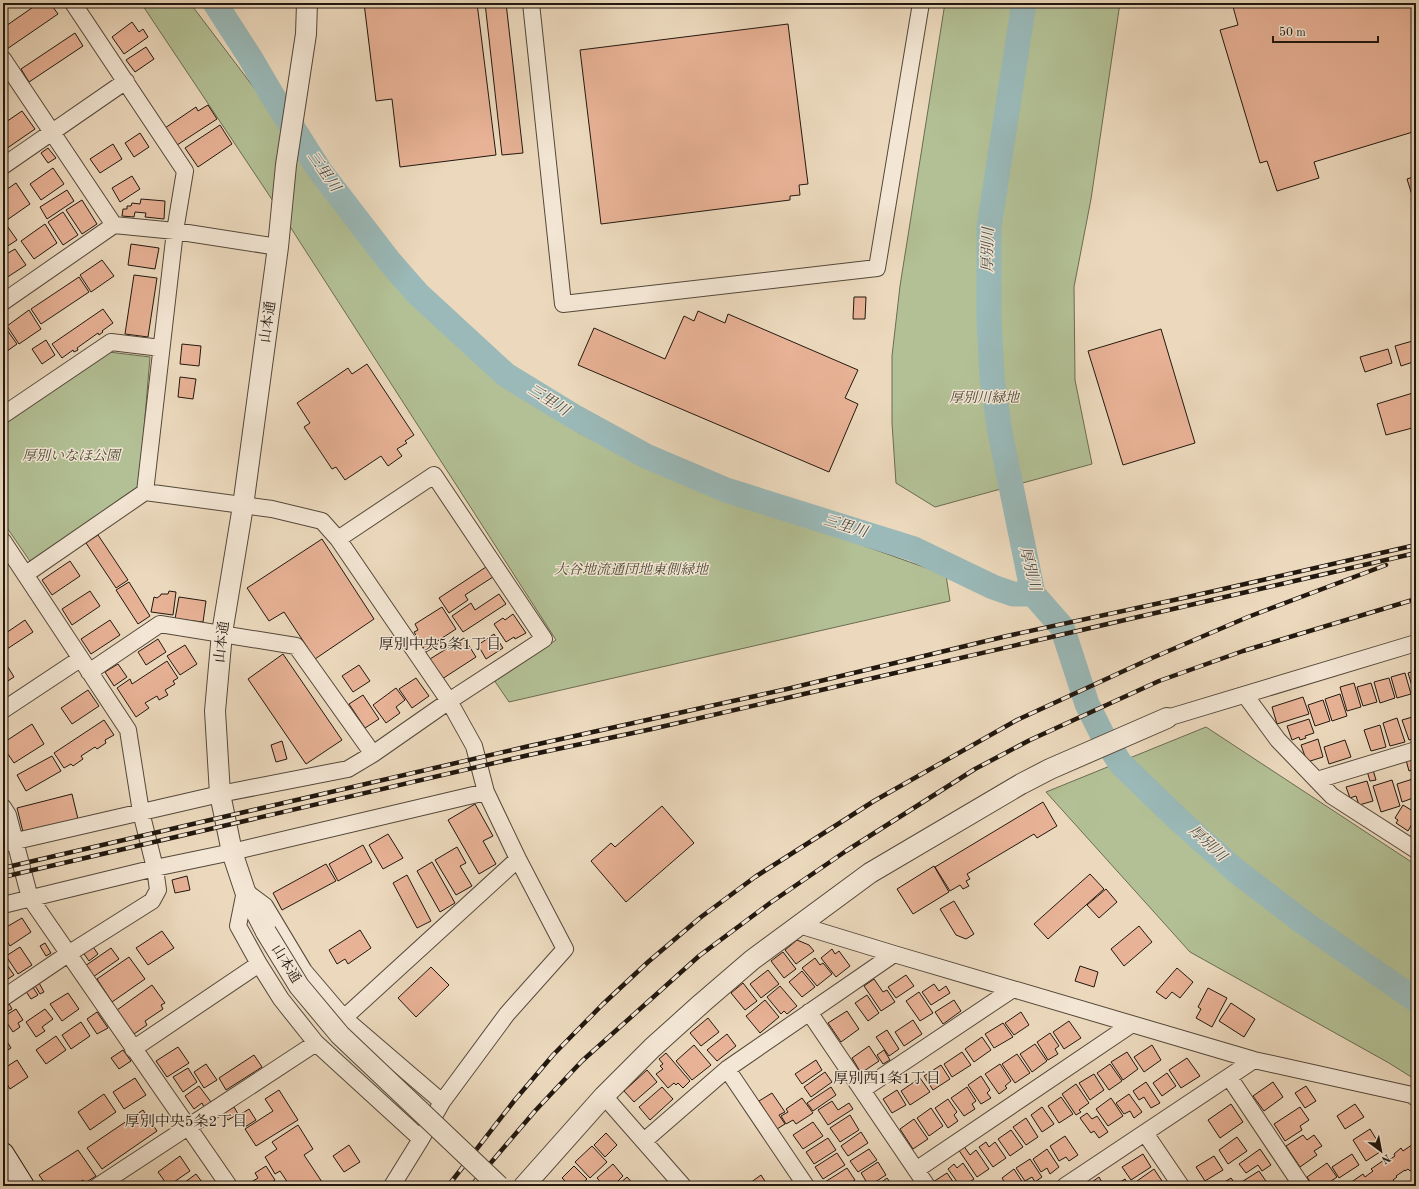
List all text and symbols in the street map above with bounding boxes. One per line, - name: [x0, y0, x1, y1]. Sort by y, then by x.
- scale bar: [1273, 18, 1378, 44]
- text: 50 m: [1279, 26, 1306, 39]
- water label: 三里川: [304, 148, 345, 196]
- water label: 厚別川: [979, 225, 997, 273]
- street label: 山本通: [257, 300, 278, 344]
- water label: 三里川: [525, 381, 574, 420]
- park label: 厚別川緑地: [949, 390, 1021, 405]
- park label: 厚別いなほ公園: [22, 448, 122, 463]
- water label: 三里川: [821, 511, 871, 541]
- water label: 厚別川: [1016, 545, 1044, 595]
- park label: 大谷地流通団地東側緑地: [554, 562, 710, 577]
- street label: 山本通: [212, 620, 232, 664]
- district label: 厚別中央5条1丁目: [379, 636, 501, 653]
- water label: 厚別川: [1185, 822, 1231, 866]
- street label: 山本通: [269, 942, 304, 986]
- district label: 厚別西1条1丁目: [833, 1070, 941, 1087]
- district label: 厚別中央5条2丁目: [125, 1113, 247, 1130]
- north arrow: [1361, 1131, 1401, 1171]
- text: N: [1379, 1151, 1392, 1165]

